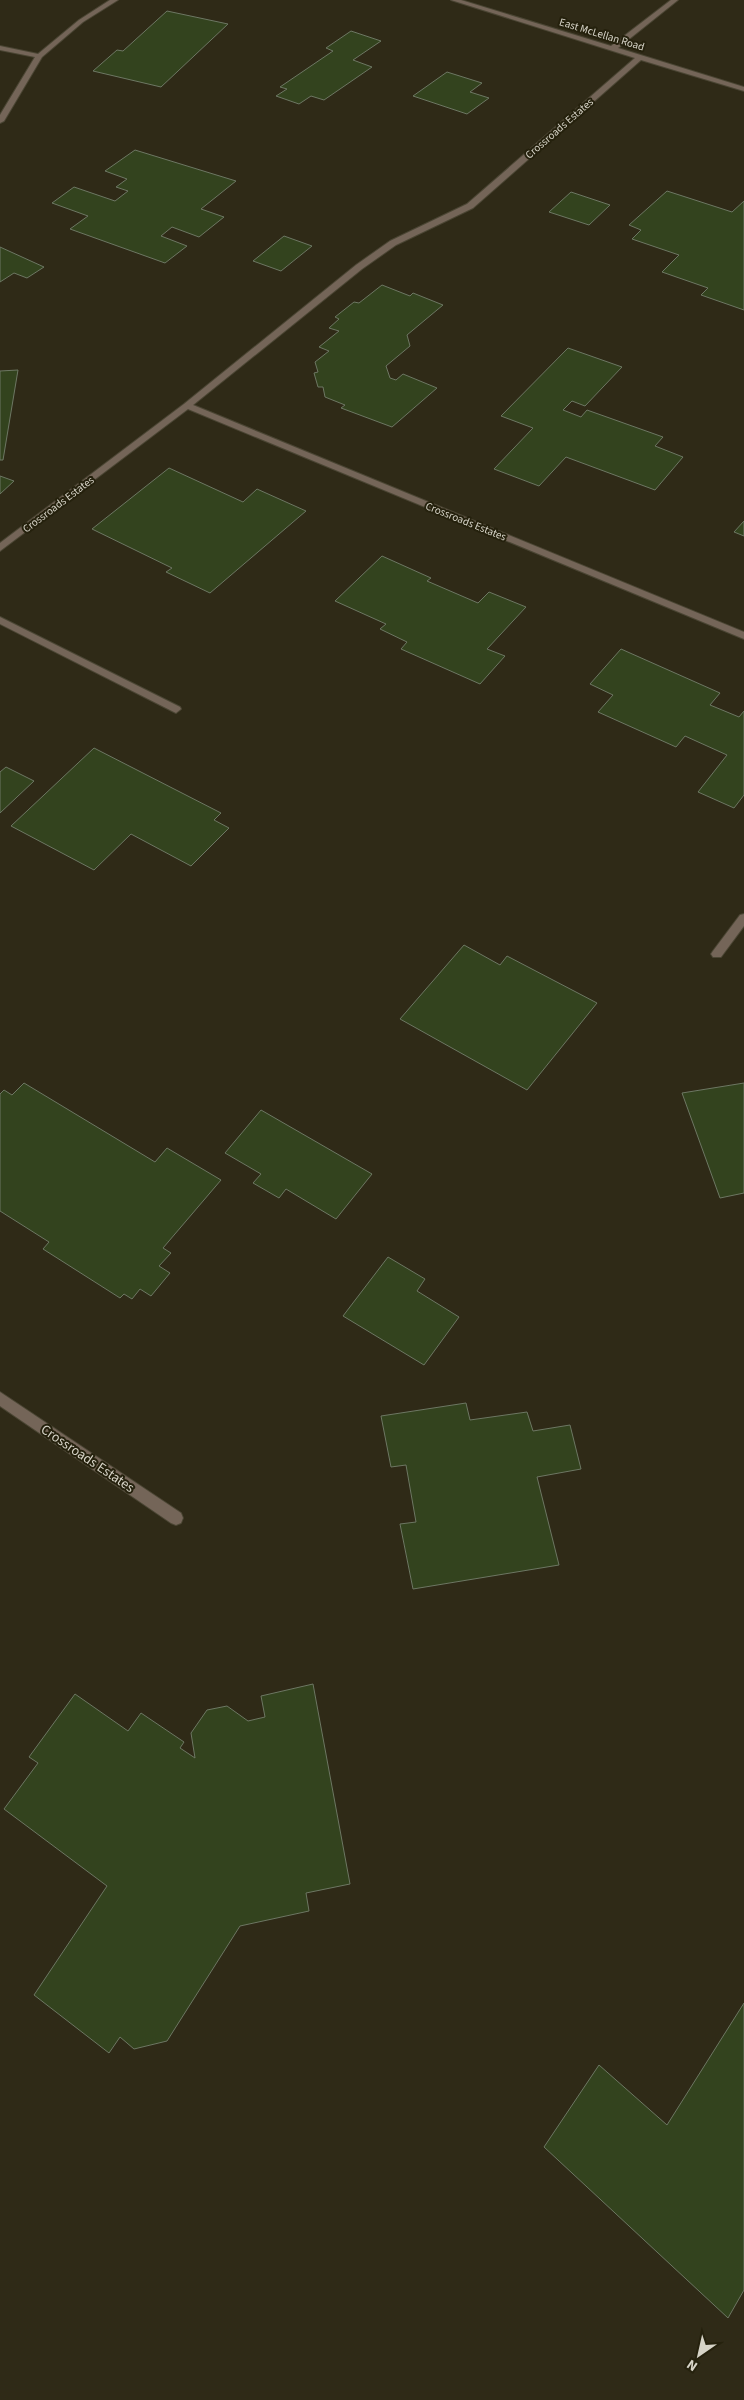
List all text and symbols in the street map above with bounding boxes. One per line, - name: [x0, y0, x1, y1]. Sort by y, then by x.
- street label: East McLellan Road: [557, 14, 646, 55]
- street label: Crossroads Estates: [522, 94, 597, 162]
- street label: Crossroads Estates: [20, 472, 97, 536]
- street label: Crossroads Estates: [423, 498, 509, 545]
- street label: Crossroads Estates: [37, 1420, 138, 1498]
- north arrow: [674, 2330, 724, 2380]
- text: N: [683, 2354, 702, 2376]

